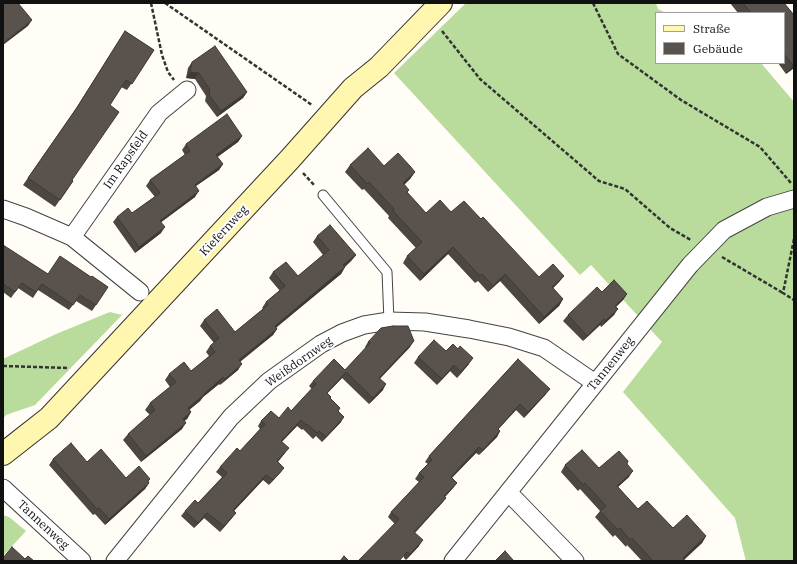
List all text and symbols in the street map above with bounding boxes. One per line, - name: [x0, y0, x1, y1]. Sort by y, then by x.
- legend: [655, 12, 785, 64]
- text: Straße: [693, 21, 730, 36]
- text: Gebäude: [693, 41, 743, 56]
- street label: Im Rapsfeld: [101, 128, 151, 192]
- street label: Kiefernweg: [197, 203, 251, 259]
- street label: Weißdornweg: [263, 334, 335, 390]
- street label: Tannenweg: [585, 334, 637, 394]
- street label: Tannenweg: [14, 497, 72, 553]

